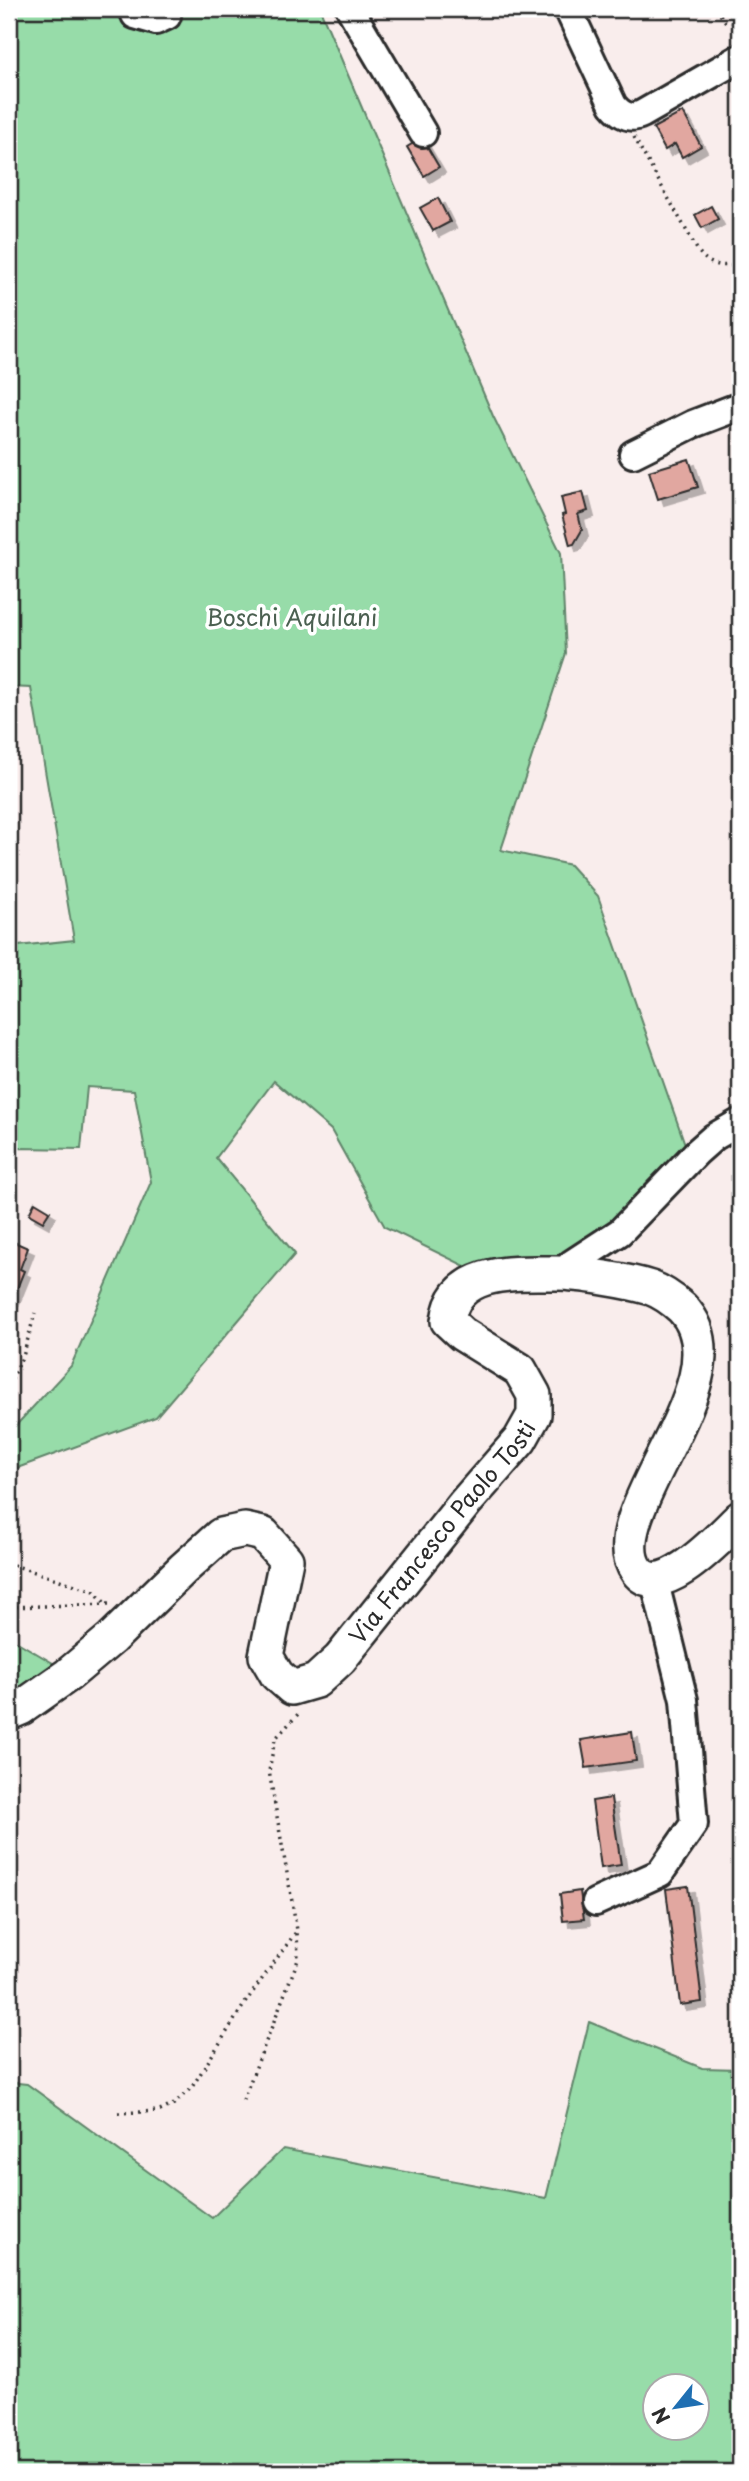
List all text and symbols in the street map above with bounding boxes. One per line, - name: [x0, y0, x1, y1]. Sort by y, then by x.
- park label: Boschi Aquilani: [207, 599, 377, 634]
- street label: Via Francesco Paolo Tosti: [340, 1414, 543, 1651]
- north arrow: [640, 2372, 710, 2442]
- text: N: [645, 2402, 676, 2430]

